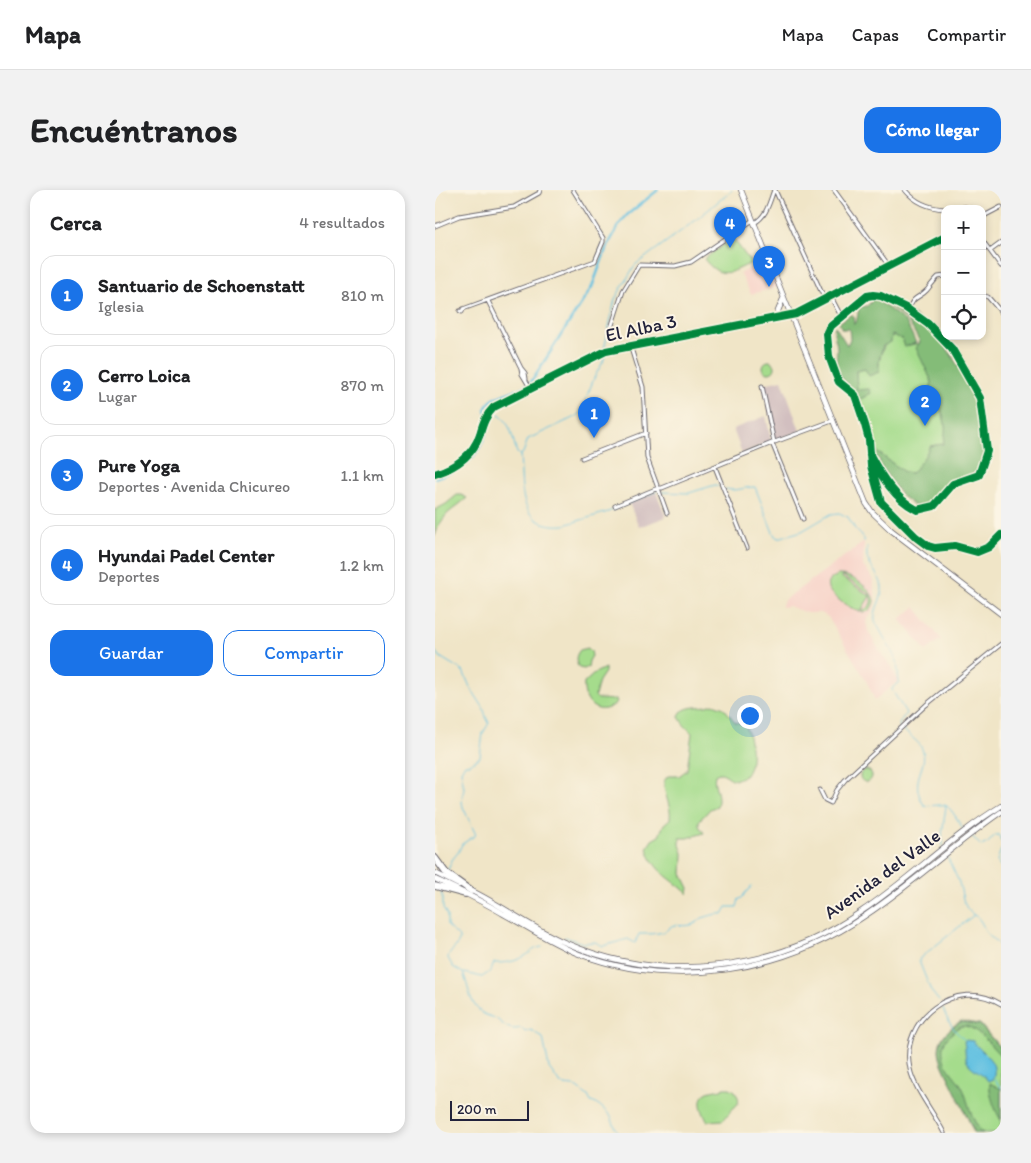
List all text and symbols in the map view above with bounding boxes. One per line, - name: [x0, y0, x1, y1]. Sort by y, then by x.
- text: Mapa: [25, 20, 81, 49]
- text: Mapa: [782, 24, 824, 46]
- text: Capas: [852, 24, 899, 46]
- text: Compartir: [927, 24, 1006, 46]
- button: Cómo llegar: [864, 107, 1001, 153]
- text: Encuéntranos: [30, 109, 238, 151]
- map controls: [941, 205, 986, 340]
- button: +: [941, 205, 986, 250]
- pin: 4: [714, 207, 746, 248]
- text: Cerca: [50, 210, 102, 235]
- text: 4 resultados: [299, 213, 385, 232]
- pin: 3: [753, 246, 785, 287]
- button: −: [941, 250, 986, 295]
- text: Santuario de Schoenstatt: [98, 274, 305, 297]
- text: 1: [63, 286, 71, 305]
- text: 810 m: [341, 286, 384, 305]
- button: locate: [941, 295, 986, 340]
- text: Iglesia: [98, 297, 144, 316]
- street label: El Alba 3: [603, 309, 679, 347]
- text: Cerro Loica: [98, 364, 190, 387]
- text: 2: [63, 376, 71, 395]
- text: 870 m: [340, 376, 384, 395]
- pin: 2: [909, 385, 941, 426]
- text: Lugar: [98, 387, 137, 406]
- pin: 1: [578, 397, 610, 438]
- text: Pure Yoga: [98, 454, 180, 477]
- text: 3: [63, 466, 71, 485]
- text: 1.1 km: [340, 466, 384, 485]
- text: Deportes · Avenida Chicureo: [98, 477, 290, 496]
- text: Hyundai Padel Center: [98, 544, 274, 567]
- text: 4: [62, 556, 72, 575]
- text: 1.2 km: [339, 556, 384, 575]
- text: Deportes: [98, 567, 160, 586]
- button: Guardar: [50, 630, 213, 676]
- button: Compartir: [223, 630, 385, 676]
- your location: [737, 703, 763, 729]
- street label: Avenida del Valle: [819, 824, 945, 924]
- scale bar: [450, 1098, 529, 1121]
- text: 200 m: [457, 1101, 497, 1118]

